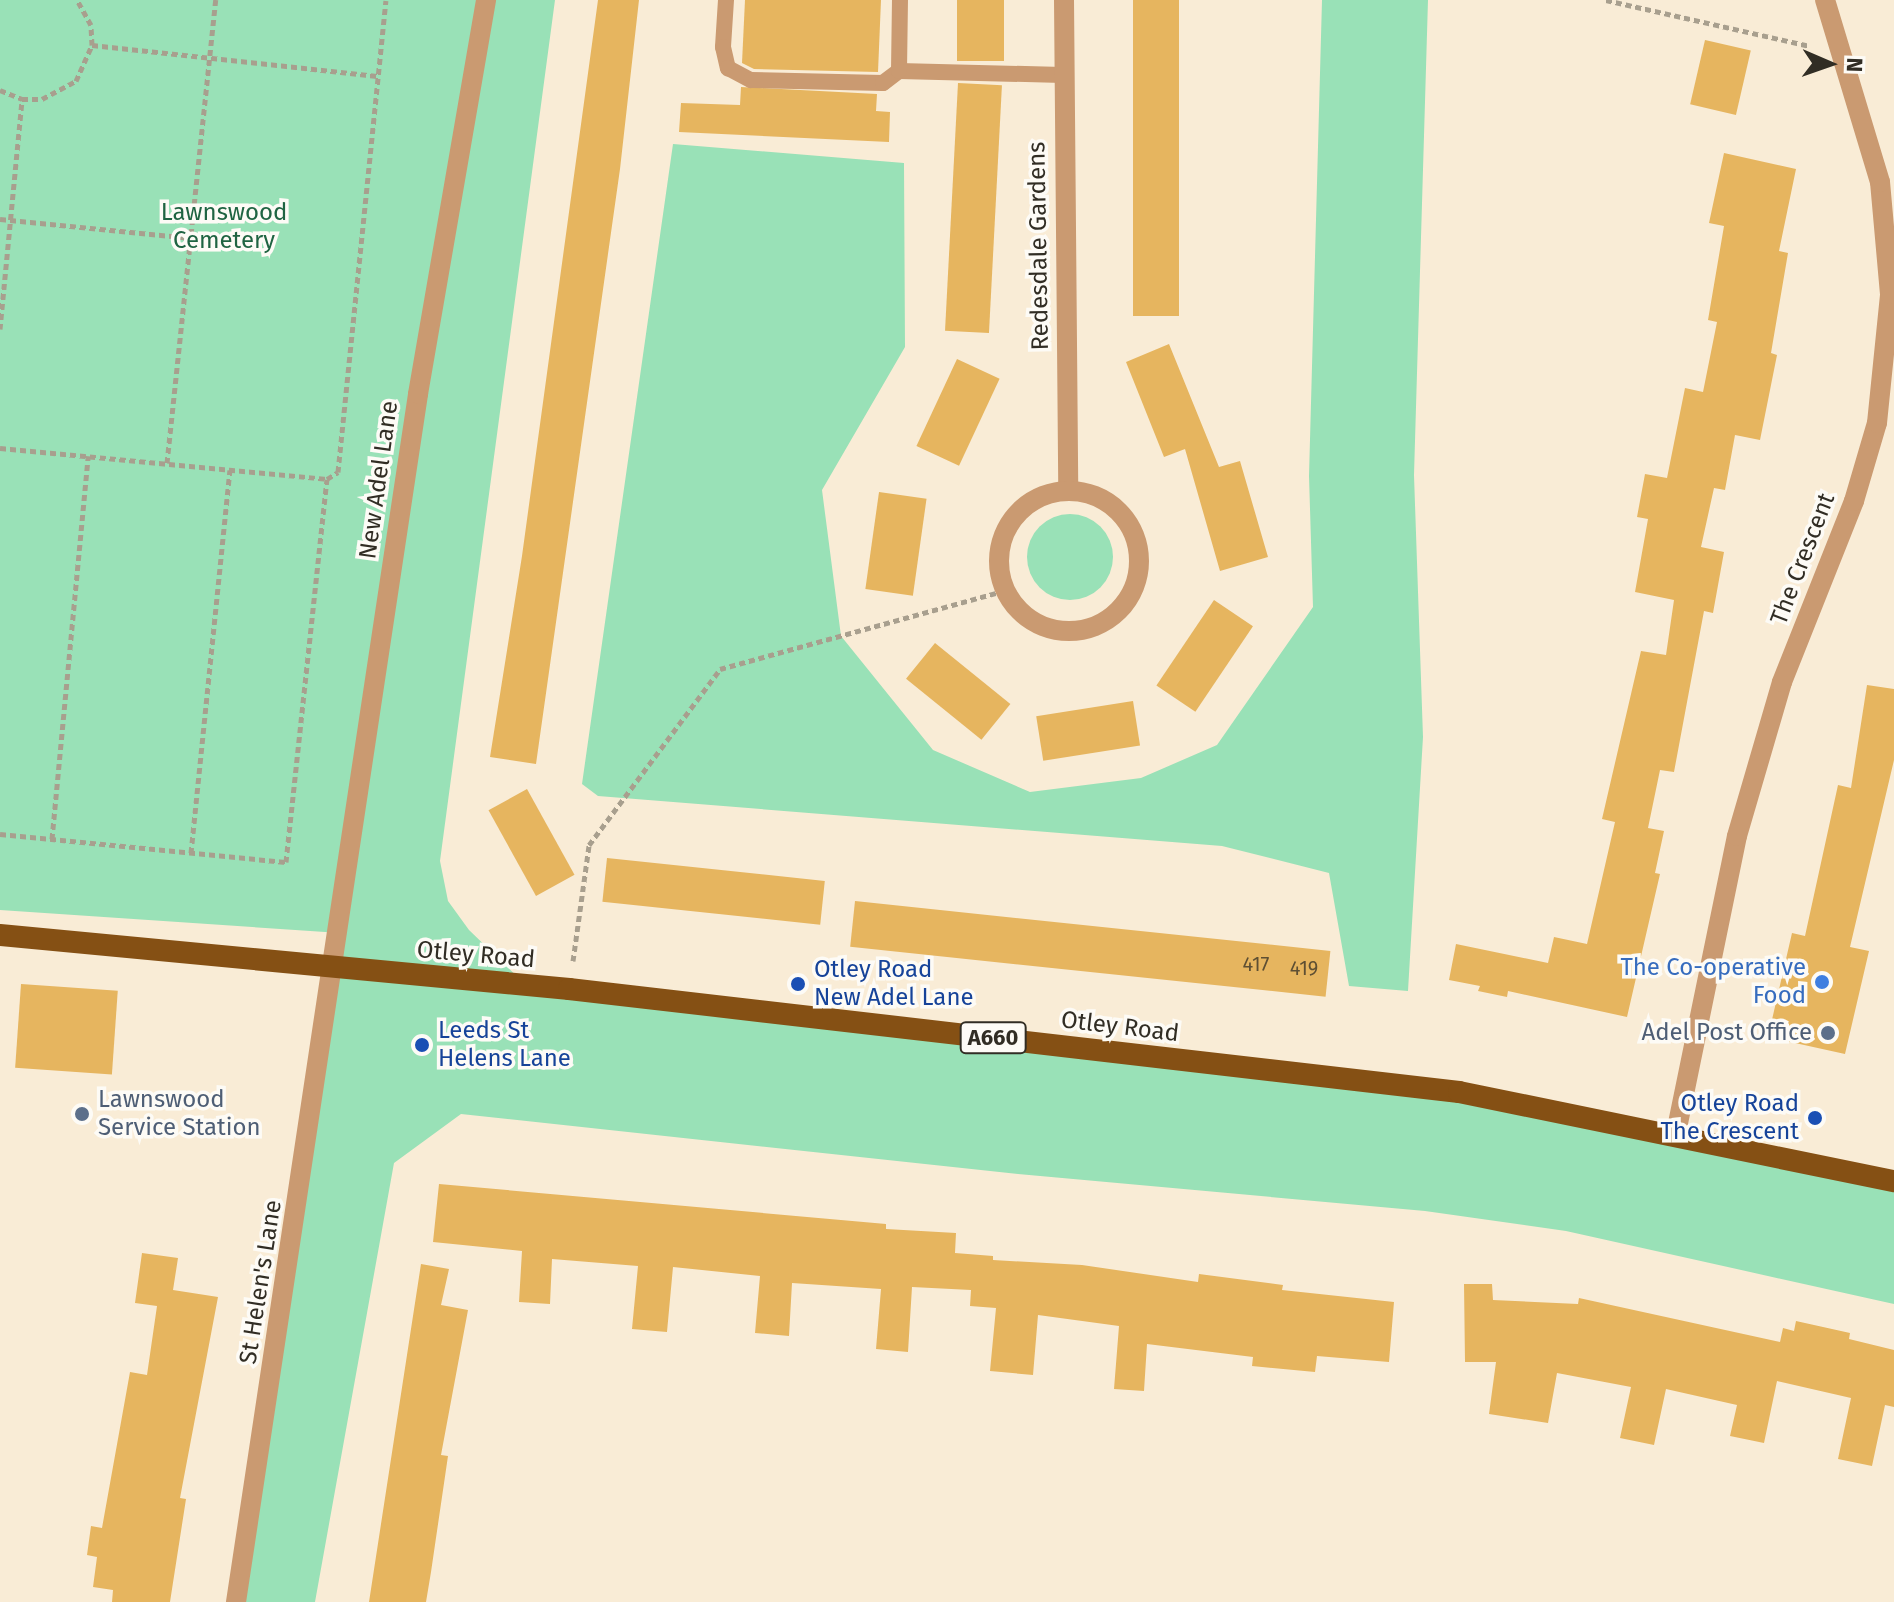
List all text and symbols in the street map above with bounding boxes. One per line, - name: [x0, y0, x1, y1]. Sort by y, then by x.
- north arrow: [1790, 24, 1870, 104]
- text: N: [1841, 57, 1868, 73]
- street label: Redesdale Gardens: [1023, 141, 1055, 351]
- park label: Lawnswood Cemetery: [161, 199, 287, 255]
- street label: New Adel Lane: [354, 399, 404, 561]
- street label: The Crescent: [1765, 489, 1841, 629]
- street label: Otley Road: [416, 935, 536, 975]
- house number: 417: [1242, 952, 1270, 976]
- place label: The Co-operative Food: [1620, 954, 1806, 1010]
- place label: Otley Road New Adel Lane: [814, 956, 974, 1012]
- house number: 419: [1290, 956, 1318, 980]
- marker: The Co-operative Food: [1813, 973, 1831, 991]
- marker: Otley Road New Adel Lane: [789, 975, 807, 993]
- street label: Otley Road: [1059, 1005, 1181, 1049]
- place label: Leeds St Helens Lane: [438, 1017, 571, 1073]
- place label: Adel Post Office: [1641, 1019, 1812, 1047]
- road number: A660: [959, 1020, 1027, 1056]
- marker: Adel Post Office: [1819, 1024, 1837, 1042]
- marker: Leeds St Helens Lane: [413, 1036, 431, 1054]
- place label: Lawnswood Service Station: [98, 1086, 261, 1142]
- place label: Otley Road The Crescent: [1660, 1090, 1799, 1146]
- marker: Lawnswood Service Station: [73, 1105, 91, 1123]
- marker: Otley Road The Crescent: [1806, 1109, 1824, 1127]
- street label: St Helen's Lane: [234, 1198, 288, 1366]

